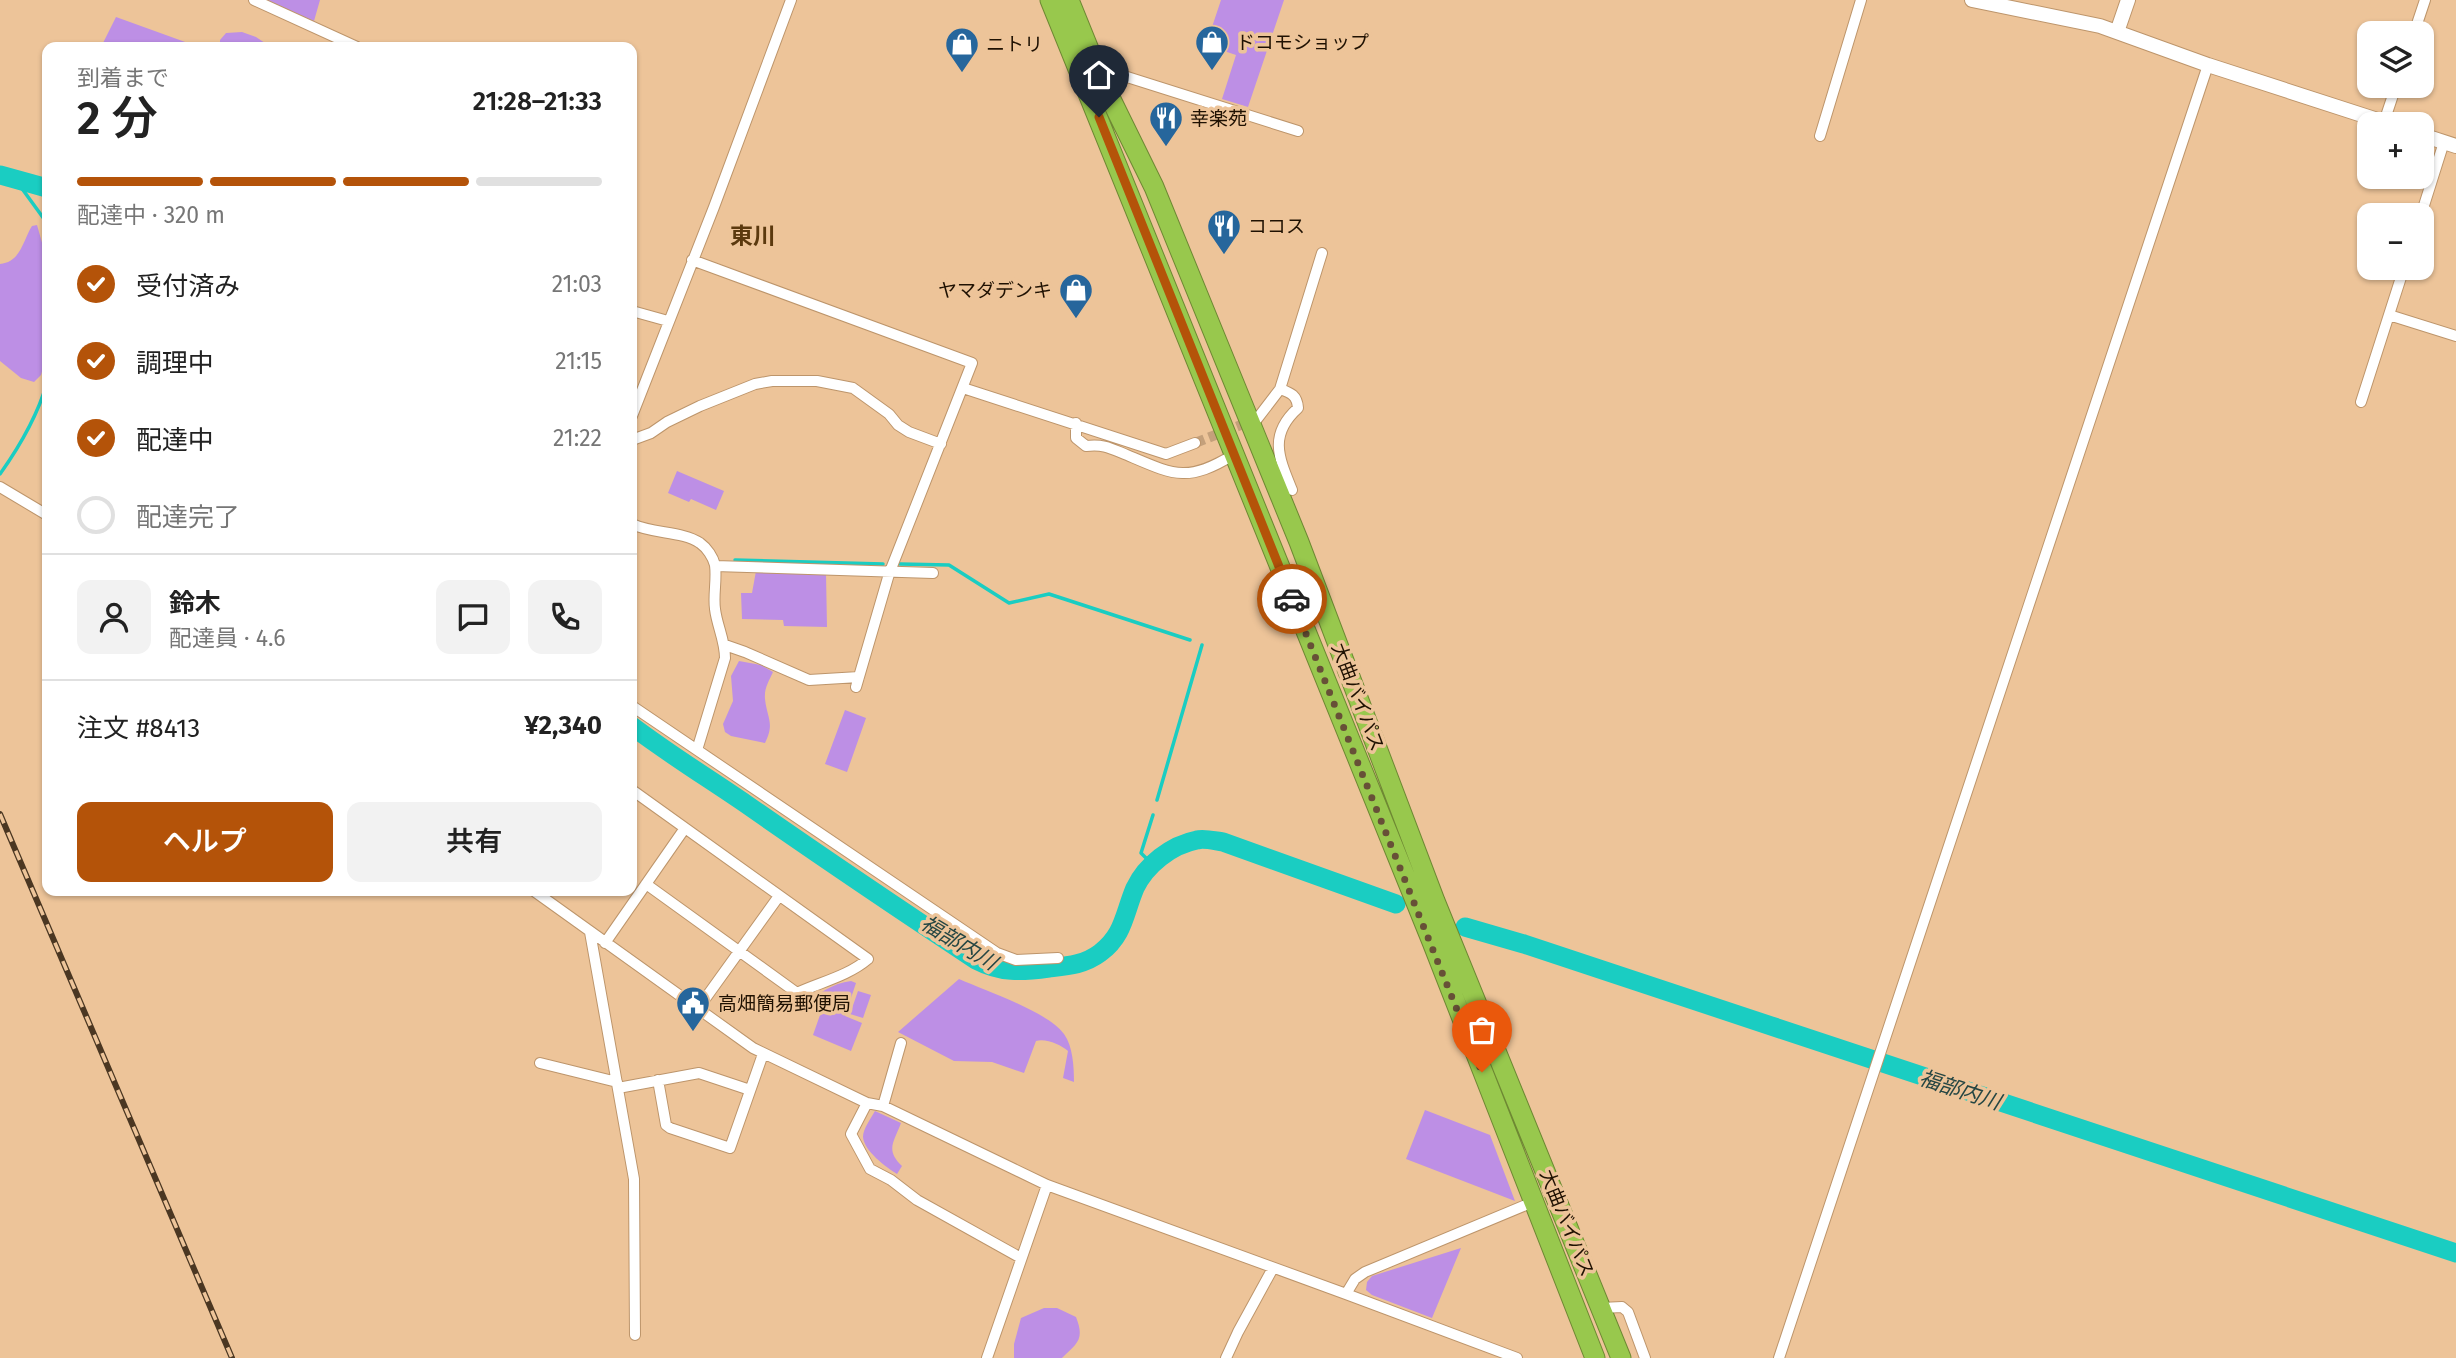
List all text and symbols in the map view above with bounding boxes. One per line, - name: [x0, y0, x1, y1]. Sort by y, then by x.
- map controls: [2357, 21, 2434, 280]
- button: layers: [2357, 21, 2434, 98]
- shop icon: ドコモショップ: [1193, 23, 1231, 72]
- shop icon: ニトリ: [943, 25, 981, 74]
- place label: ドコモショップ: [1236, 31, 1369, 54]
- place label: ニトリ: [986, 33, 1043, 56]
- pin: [1069, 45, 1129, 117]
- icon: home: [1080, 56, 1118, 94]
- text: 到着まで: [77, 64, 169, 92]
- text: 21:28–21:33: [473, 86, 602, 117]
- text: 2 分: [77, 91, 158, 146]
- restaurant icon: 幸楽苑: [1147, 99, 1185, 148]
- place label: 幸楽苑: [1190, 107, 1247, 130]
- button: +: [2357, 112, 2434, 189]
- text: 配達中 · 320 m: [77, 201, 225, 229]
- button: −: [2357, 203, 2434, 280]
- restaurant icon: ココス: [1205, 207, 1243, 256]
- place label: ココス: [1248, 215, 1305, 238]
- district label: 東川: [730, 222, 776, 250]
- icon: check: [77, 265, 115, 303]
- text: 21:03: [552, 270, 602, 298]
- text: 受付済み: [136, 271, 240, 302]
- shop icon: ヤマダデンキ: [1057, 271, 1095, 320]
- place label: ヤマダデンキ: [938, 279, 1052, 302]
- icon: check: [77, 342, 115, 380]
- text: 21:15: [555, 347, 602, 375]
- text: 調理中: [136, 348, 214, 379]
- icon: check: [77, 419, 115, 457]
- text: 21:22: [553, 424, 602, 452]
- text: 配達中: [136, 425, 214, 456]
- text: 配達完了: [136, 502, 240, 533]
- courier: [1257, 564, 1327, 634]
- button: person: [77, 580, 151, 654]
- button: chat: [436, 580, 510, 654]
- button: phone: [528, 580, 602, 654]
- icon: car: [1273, 580, 1311, 618]
- text: 鈴木: [169, 588, 221, 619]
- text: 配達員 · 4.6: [169, 624, 286, 652]
- street label: 大曲バイパス: [1327, 640, 1389, 754]
- text: ¥2,340: [524, 710, 602, 741]
- text: 注文 #8413: [77, 713, 200, 744]
- button: ヘルプ: [77, 802, 333, 882]
- button: 共有: [347, 802, 602, 882]
- water label: 福部内川: [916, 910, 1003, 977]
- public building icon: 高畑簡易郵便局: [674, 984, 712, 1033]
- place label: 高畑簡易郵便局: [718, 992, 851, 1015]
- pin: [1452, 1000, 1512, 1072]
- icon: bag: [1463, 1011, 1501, 1049]
- water label: 福部内川: [1916, 1065, 2006, 1116]
- street label: 大曲バイパス: [1535, 1166, 1599, 1280]

